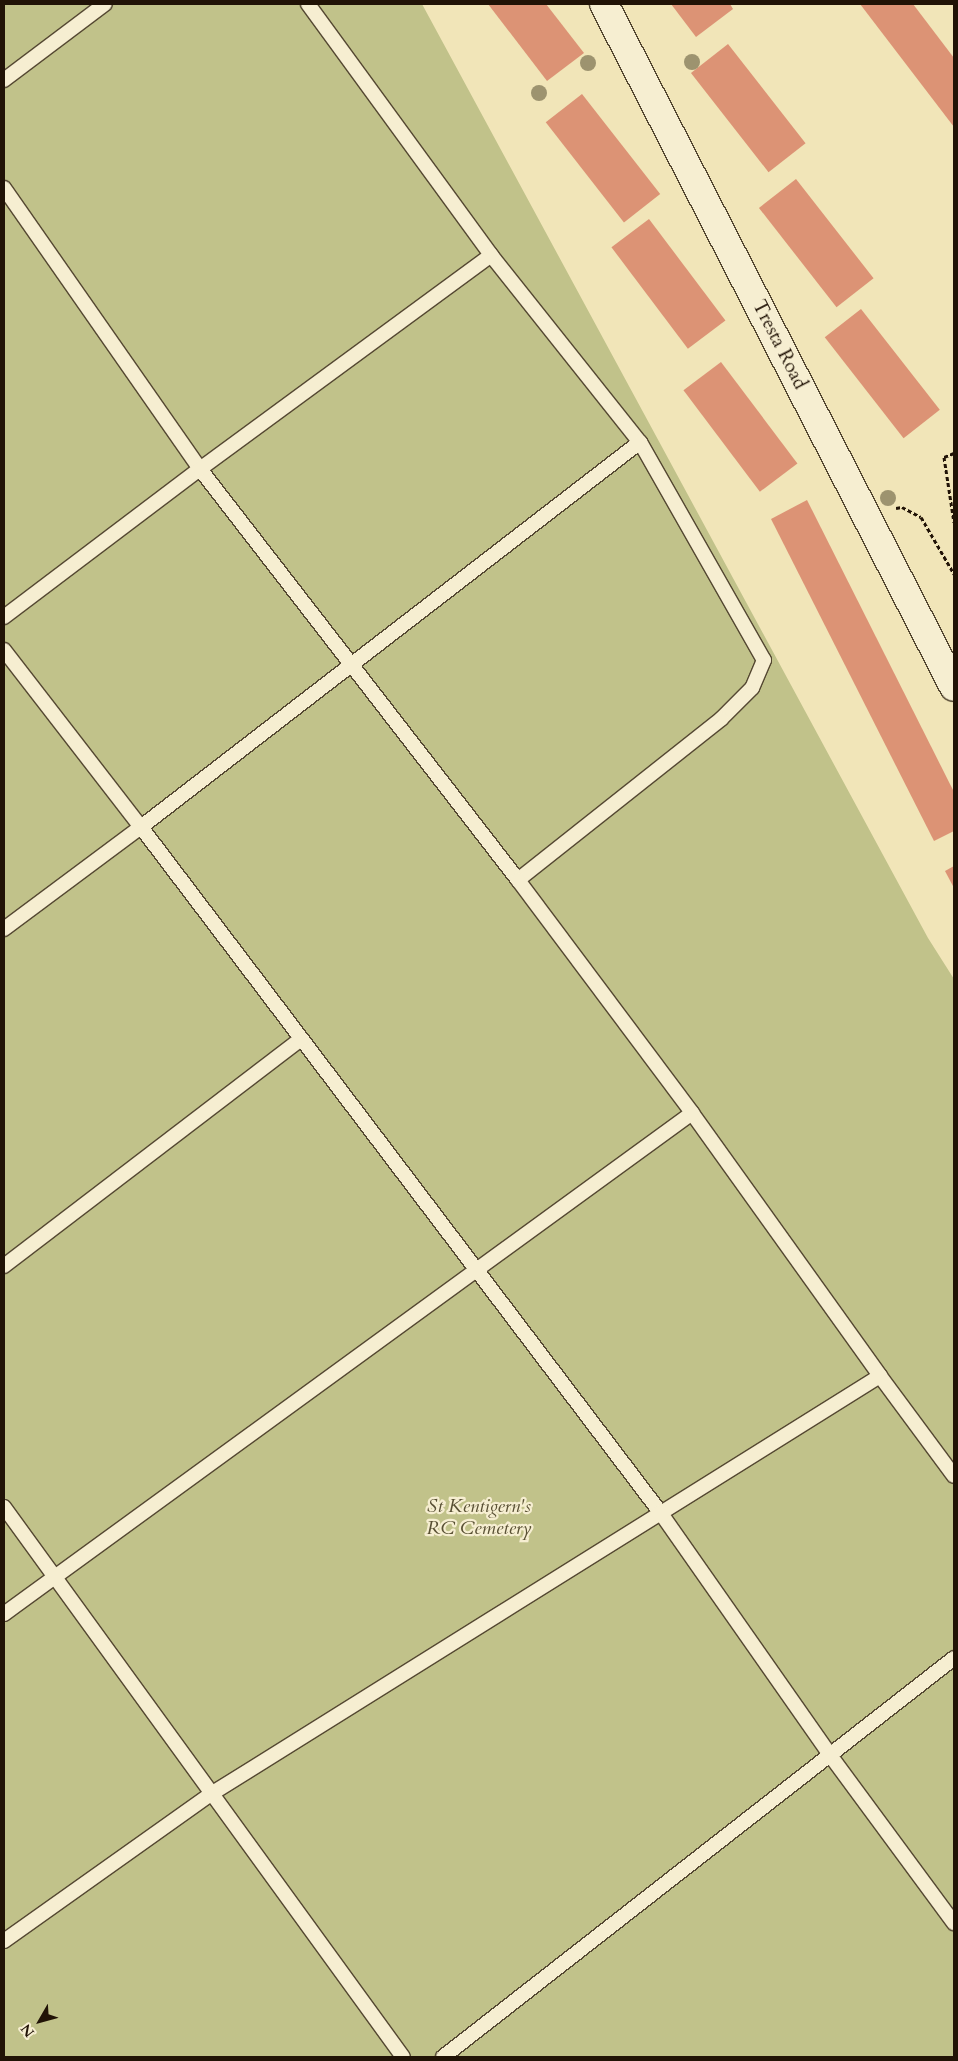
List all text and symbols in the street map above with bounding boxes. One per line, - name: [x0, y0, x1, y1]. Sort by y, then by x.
- street label: Tresta Road: [747, 297, 811, 393]
- park label: St Kentigern's RC Cemetery: [427, 1496, 531, 1540]
- north arrow: [15, 1996, 65, 2046]
- text: N: [17, 2020, 39, 2041]

